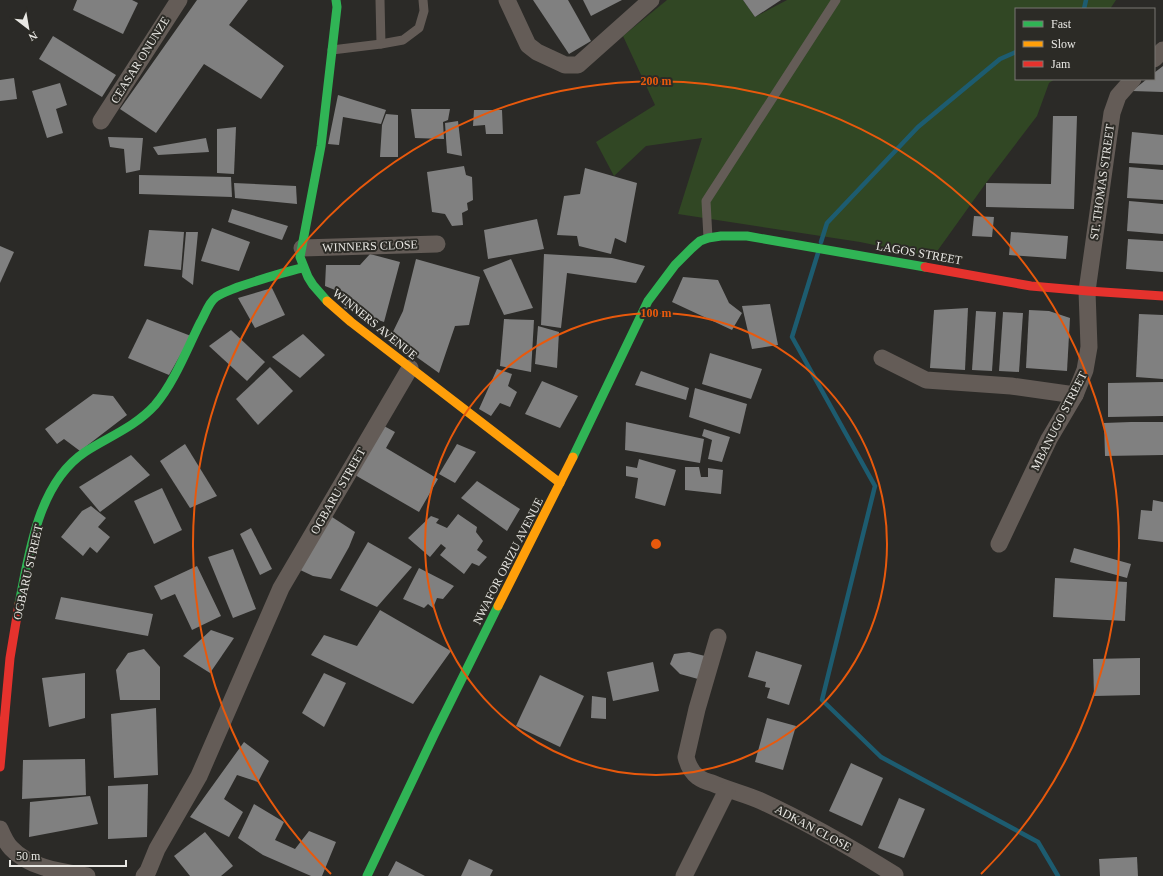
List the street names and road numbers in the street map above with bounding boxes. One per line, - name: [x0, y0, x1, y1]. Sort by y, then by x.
- street label: CEASAR ONUNZE: [108, 14, 172, 106]
- street label: ST. THOMAS STREET: [1087, 123, 1117, 241]
- street label: WINNERS CLOSE: [322, 237, 418, 255]
- street label: LAGOS STREET: [875, 239, 964, 268]
- street label: WINNERS AVENUE: [330, 286, 420, 362]
- street label: MBANUGO STREET: [1028, 369, 1090, 473]
- street label: OGBARU STREET: [308, 445, 369, 537]
- street label: NWAFOR ORIZU AVENUE: [470, 495, 546, 627]
- street label: OGBARU STREET: [10, 522, 46, 621]
- street label: ADKAN CLOSE: [772, 802, 854, 854]

